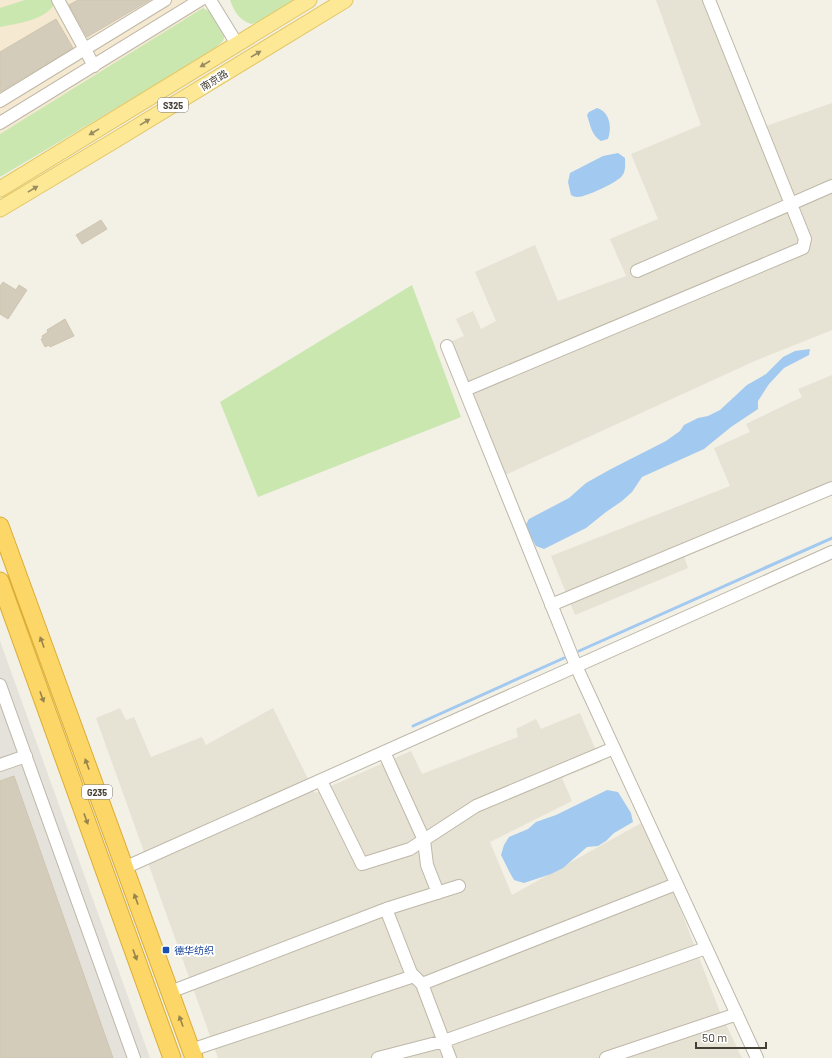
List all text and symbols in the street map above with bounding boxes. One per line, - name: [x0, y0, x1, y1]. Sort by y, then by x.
- one-way arrow: [250, 51, 262, 58]
- one-way arrow: [199, 60, 210, 68]
- street label: 南京路: [198, 67, 230, 93]
- road number: S325: [158, 98, 188, 112]
- one-way arrow: [140, 118, 150, 126]
- one-way arrow: [88, 128, 100, 135]
- one-way arrow: [28, 186, 39, 193]
- one-way arrow: [39, 636, 45, 648]
- one-way arrow: [39, 692, 45, 704]
- one-way arrow: [83, 758, 89, 770]
- road number: G235: [82, 785, 112, 799]
- one-way arrow: [83, 814, 89, 826]
- one-way arrow: [132, 893, 138, 905]
- place label: 德华纺织: [174, 944, 214, 956]
- marker: 德华纺织: [161, 945, 171, 955]
- one-way arrow: [132, 949, 138, 961]
- one-way arrow: [178, 1015, 184, 1027]
- scale bar: [696, 1024, 766, 1050]
- text: 50 m: [702, 1030, 727, 1044]

